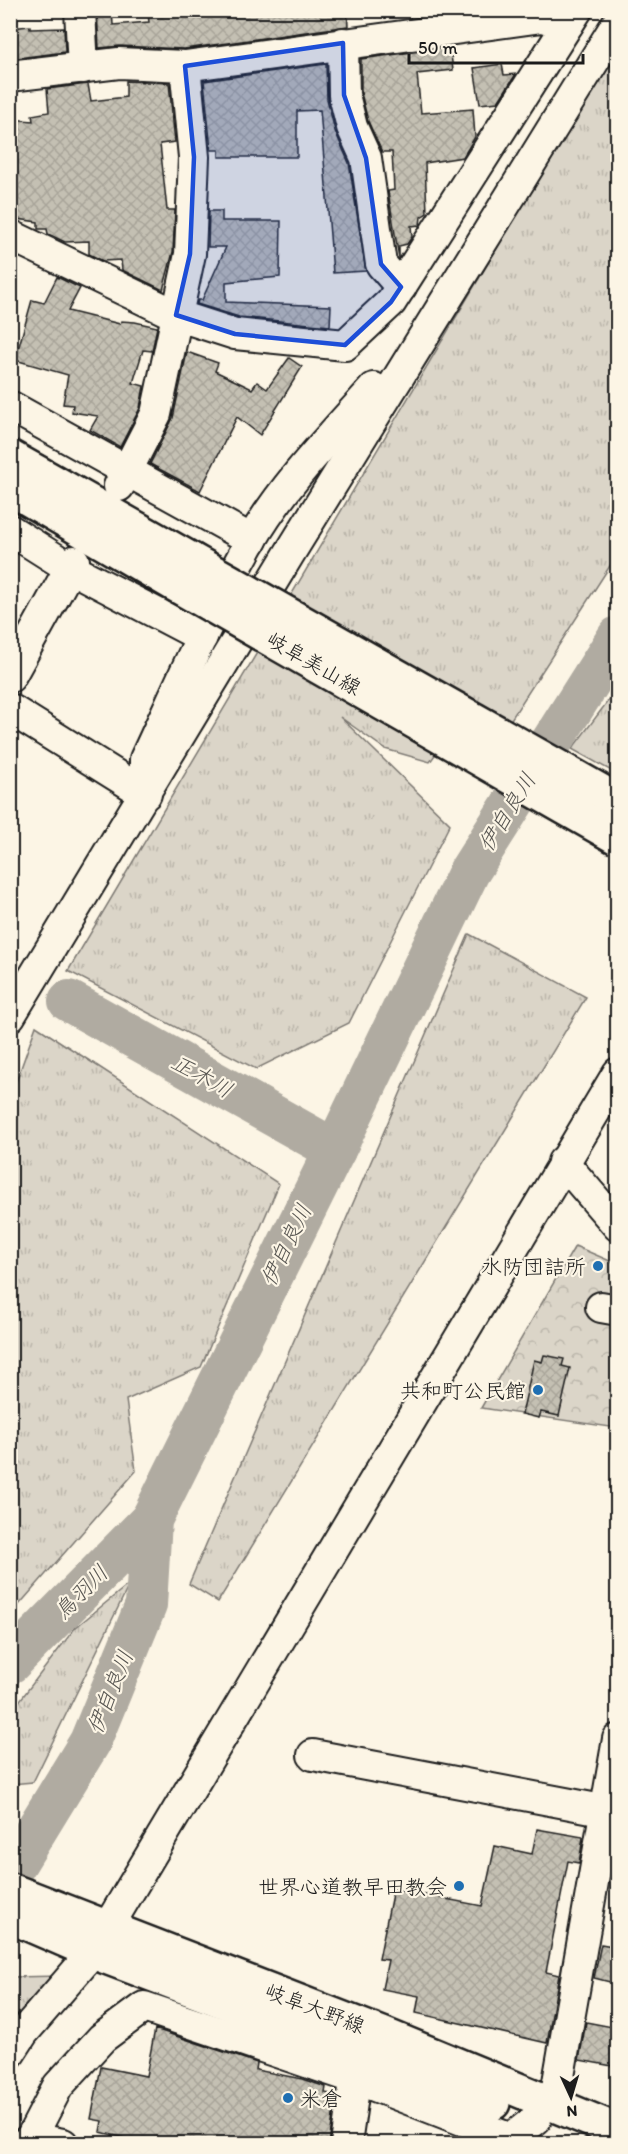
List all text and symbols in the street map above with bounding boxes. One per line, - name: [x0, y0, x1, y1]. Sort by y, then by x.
- scale bar: [409, 27, 583, 65]
- text: 50 m: [418, 37, 458, 59]
- street label: 岐阜美山線: [262, 626, 366, 700]
- water label: 伊自良川: [472, 768, 542, 856]
- water label: 正木川: [167, 1048, 237, 1104]
- water label: 伊自良川: [255, 1200, 317, 1290]
- place label: 水防団詰所: [481, 1254, 586, 1279]
- marker: 水防団詰所: [591, 1259, 605, 1273]
- place label: 共和町公民館: [400, 1378, 526, 1403]
- marker: 共和町公民館: [531, 1383, 545, 1397]
- water label: 鳥羽川: [48, 1559, 114, 1625]
- water label: 伊自良川: [81, 1646, 139, 1738]
- place label: 世界心道教早田教会: [258, 1874, 447, 1899]
- marker: 世界心道教早田教会: [452, 1879, 466, 1893]
- street label: 岐阜大野線: [262, 1978, 368, 2038]
- north arrow: [541, 2067, 601, 2127]
- place label: 米倉: [300, 2086, 342, 2111]
- marker: 米倉: [281, 2091, 295, 2105]
- text: N: [566, 2102, 578, 2121]

